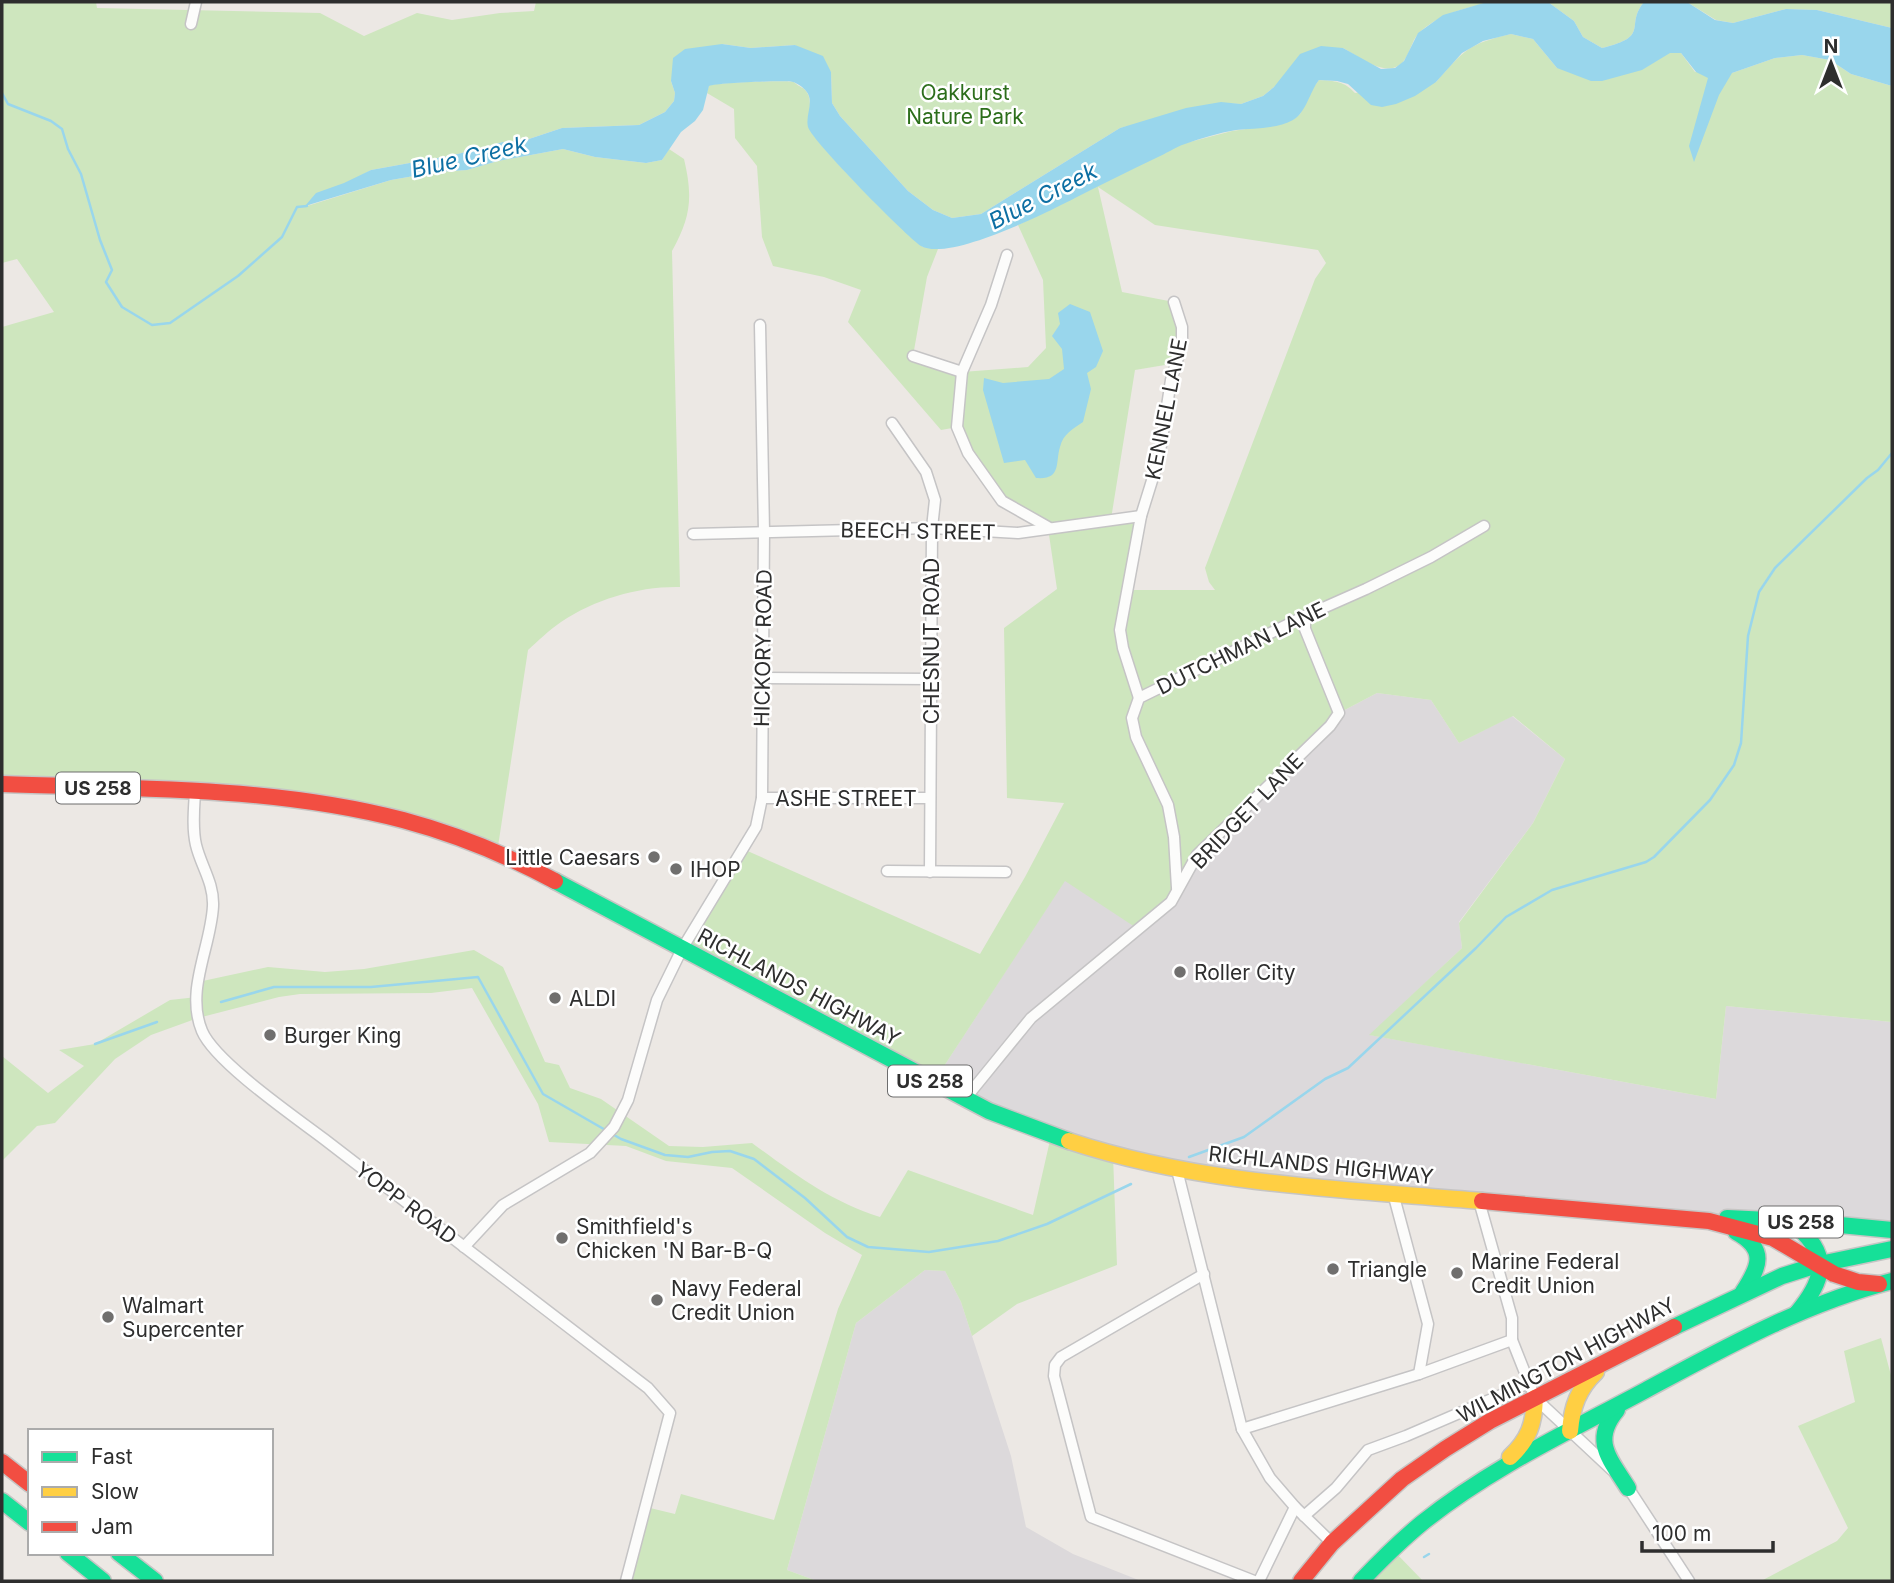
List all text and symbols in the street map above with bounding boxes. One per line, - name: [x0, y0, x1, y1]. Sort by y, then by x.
- north arrow: [1796, 28, 1866, 98]
- text: N: [1824, 35, 1838, 58]
- park label: Oakkurst Nature Park: [906, 80, 1024, 129]
- water label: Blue Creek: [408, 130, 530, 184]
- water label: Blue Creek: [984, 157, 1102, 235]
- street label: KENNEL LANE: [1140, 336, 1192, 482]
- street label: BEECH STREET: [840, 517, 996, 545]
- street label: CHESNUT ROAD: [919, 558, 944, 724]
- street label: HICKORY ROAD: [749, 569, 777, 727]
- street label: DUTCHMAN LANE: [1153, 596, 1329, 700]
- street label: BRIDGET LANE: [1186, 748, 1308, 874]
- road number: US 258: [56, 772, 140, 804]
- street label: ASHE STREET: [775, 786, 917, 811]
- place label: Little Caesars: [505, 845, 640, 870]
- marker: Little Caesars: [646, 849, 662, 865]
- place label: IHOP: [690, 857, 741, 882]
- marker: IHOP: [668, 861, 684, 877]
- street label: RICHLANDS HIGHWAY: [693, 923, 905, 1051]
- place label: Roller City: [1194, 960, 1296, 985]
- marker: Roller City: [1172, 964, 1188, 980]
- place label: ALDI: [569, 986, 616, 1011]
- marker: ALDI: [547, 990, 563, 1006]
- place label: Burger King: [284, 1023, 401, 1048]
- marker: Burger King: [262, 1027, 278, 1043]
- road number: US 258: [888, 1065, 972, 1096]
- street label: RICHLANDS HIGHWAY: [1207, 1141, 1435, 1189]
- street label: YOPP ROAD: [350, 1157, 462, 1249]
- road number: US 258: [1759, 1206, 1843, 1238]
- place label: Smithfield's Chicken 'N Bar-B-Q: [576, 1214, 772, 1263]
- marker: Smithfield's Chicken 'N Bar-B-Q: [554, 1230, 570, 1246]
- place label: Marine Federal Credit Union: [1471, 1249, 1619, 1298]
- place label: Triangle: [1347, 1257, 1427, 1282]
- marker: Triangle: [1325, 1261, 1341, 1277]
- marker: Marine Federal Credit Union: [1449, 1265, 1465, 1281]
- place label: Navy Federal Credit Union: [671, 1276, 802, 1325]
- marker: Navy Federal Credit Union: [649, 1292, 665, 1308]
- street label: WILMINGTON HIGHWAY: [1453, 1292, 1679, 1428]
- place label: Walmart Supercenter: [122, 1293, 244, 1342]
- marker: Walmart Supercenter: [100, 1309, 116, 1325]
- legend: [28, 1429, 273, 1555]
- text: Fast: [91, 1444, 133, 1469]
- text: Slow: [91, 1479, 139, 1504]
- scale bar: [1642, 1510, 1773, 1554]
- text: Jam: [91, 1514, 133, 1539]
- text: 100 m: [1652, 1521, 1711, 1546]

